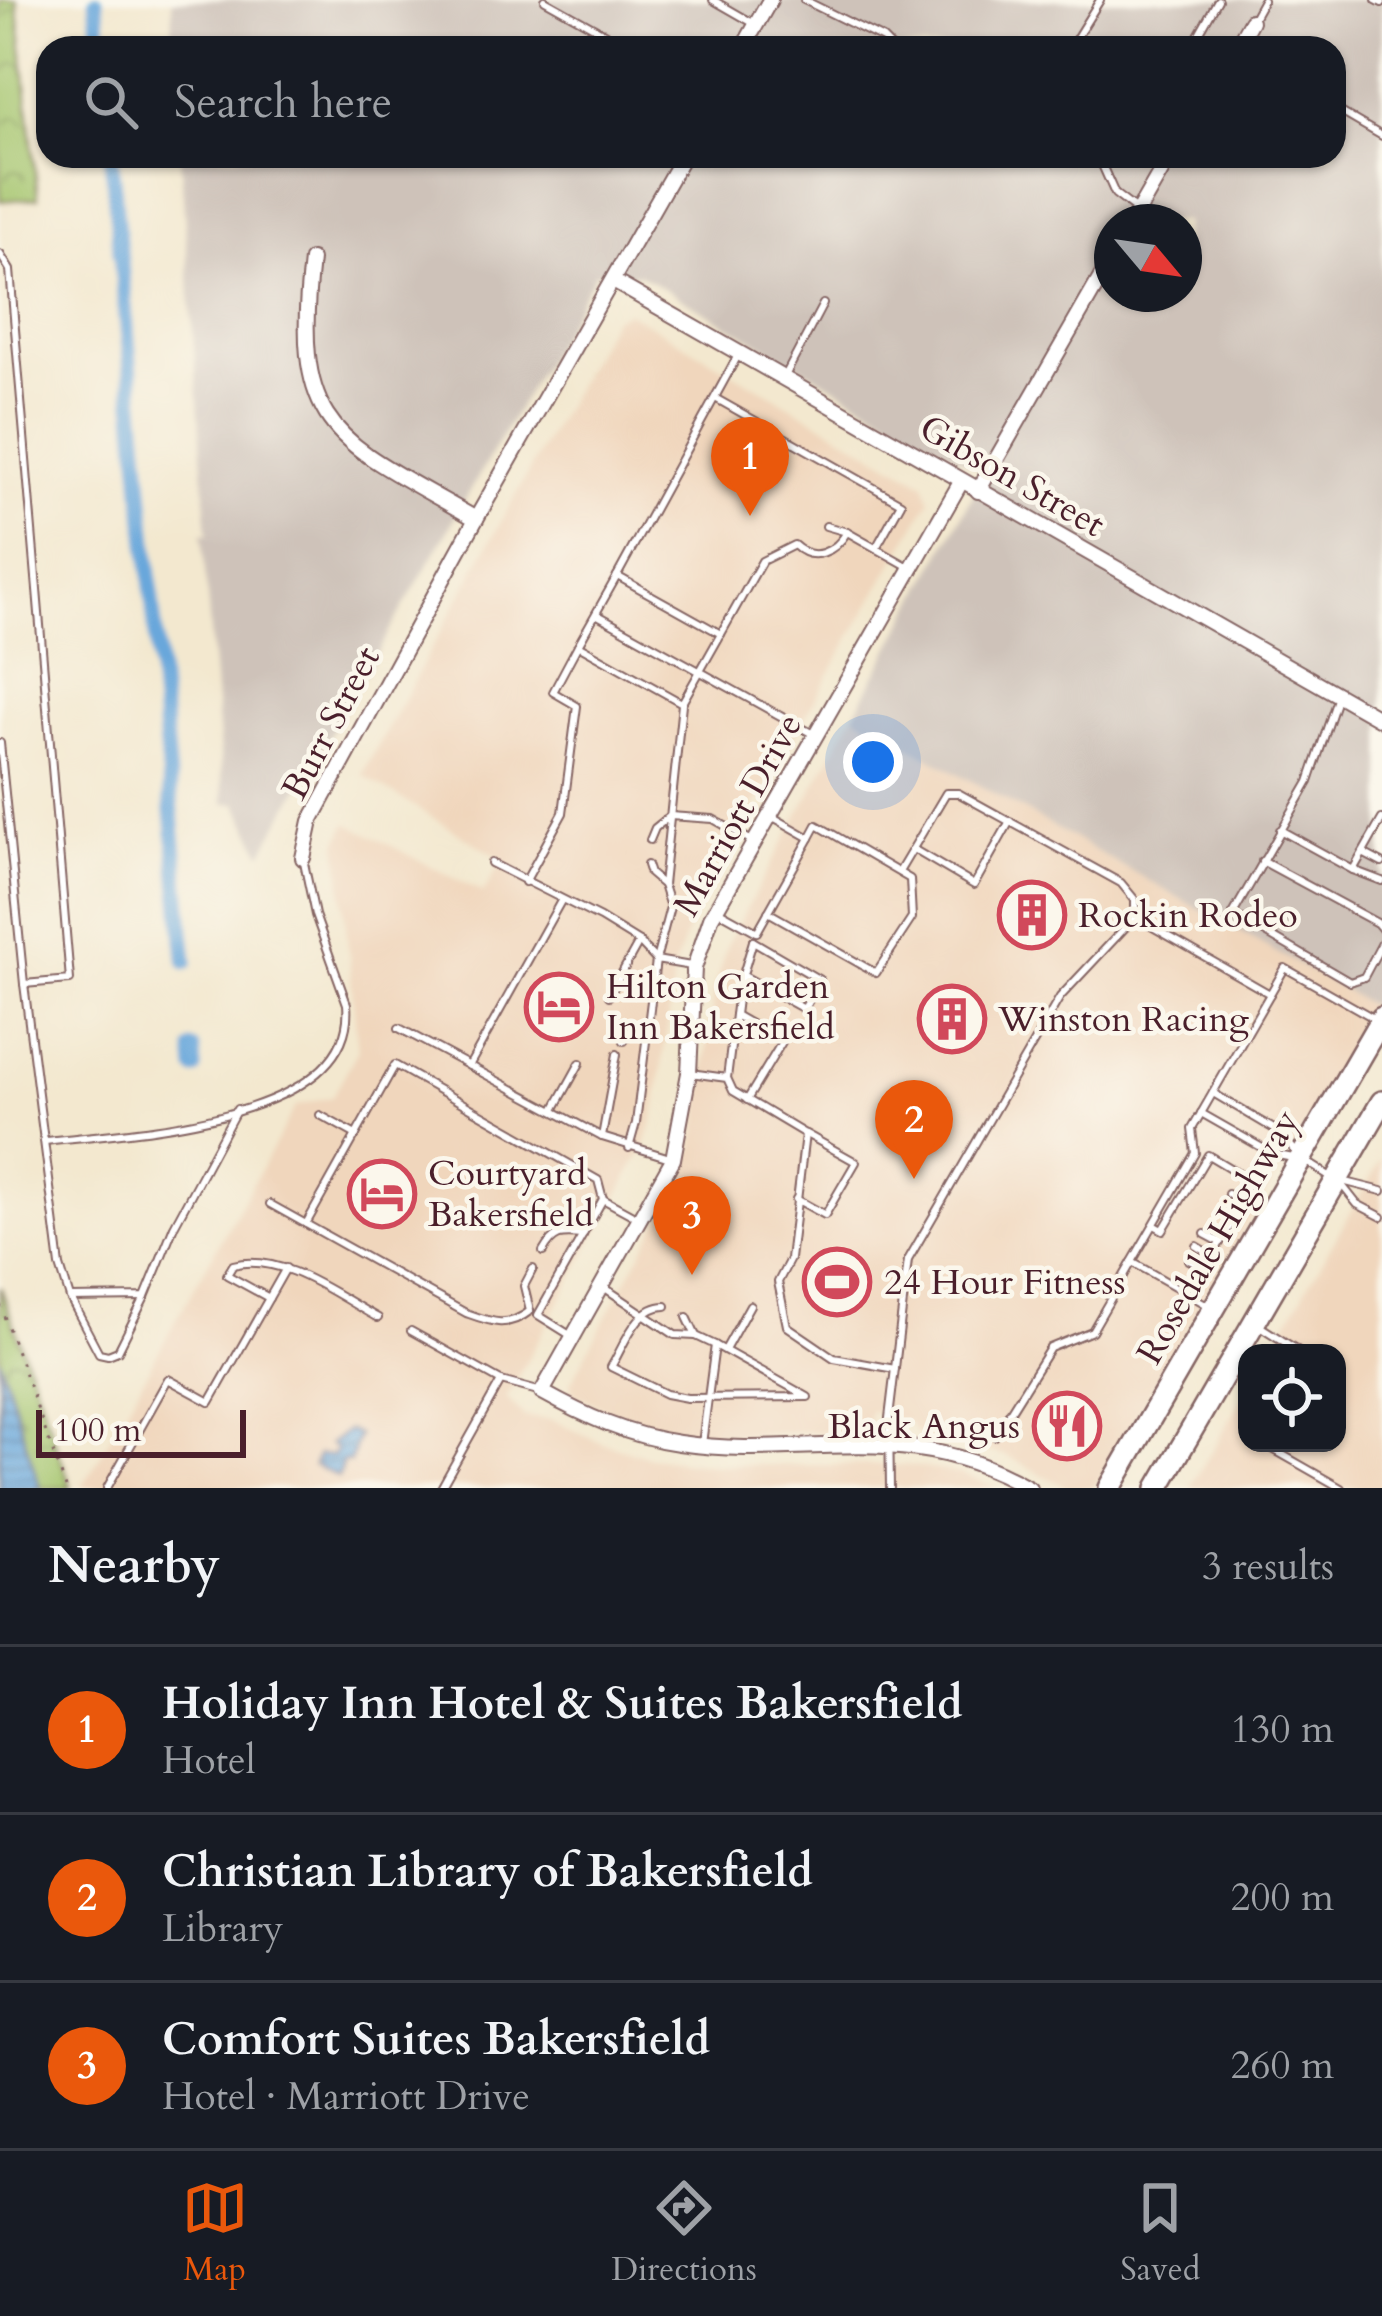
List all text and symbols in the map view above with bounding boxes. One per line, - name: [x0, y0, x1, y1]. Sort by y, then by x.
- search box: [36, 36, 1346, 168]
- icon: search: [78, 69, 144, 135]
- text: Search here: [174, 72, 392, 133]
- north arrow: [1094, 204, 1202, 312]
- street label: Gibson Street: [910, 403, 1114, 549]
- pin: 1: [711, 417, 789, 516]
- street label: Burr Street: [270, 638, 392, 808]
- street label: Marriott Drive: [662, 705, 814, 925]
- your location: [843, 732, 903, 792]
- building icon: Rockin Rodeo: [997, 880, 1067, 950]
- place label: Rockin Rodeo: [1078, 891, 1298, 940]
- place label: Hilton Garden Inn Bakersfield: [606, 962, 835, 1052]
- hotel icon: Hilton Garden Inn Bakersfield: [524, 972, 594, 1042]
- building icon: Winston Racing: [917, 984, 987, 1054]
- place label: Winston Racing: [997, 995, 1250, 1044]
- pin: 2: [875, 1080, 953, 1179]
- street label: Rosedale Highway: [1125, 1101, 1311, 1373]
- place label: Courtyard Bakersfield: [428, 1149, 594, 1239]
- hotel icon: Courtyard Bakersfield: [347, 1159, 417, 1229]
- pin: 3: [653, 1176, 731, 1275]
- sports icon: 24 Hour Fitness: [802, 1247, 872, 1317]
- place label: 24 Hour Fitness: [884, 1258, 1126, 1307]
- map controls: [1238, 1344, 1346, 1452]
- button: locate: [1238, 1344, 1346, 1452]
- restaurant icon: Black Angus: [1032, 1391, 1102, 1461]
- place label: Black Angus: [827, 1402, 1020, 1451]
- scale bar: [36, 1404, 246, 1457]
- text: 100 m: [54, 1408, 141, 1453]
- text: Nearby: [48, 1531, 220, 1601]
- text: 3 results: [1202, 1540, 1334, 1593]
- text: Holiday Inn Hotel & Suites Bakersfield: [162, 1673, 963, 1734]
- text: 1: [77, 1703, 97, 1756]
- text: 130 m: [1231, 1703, 1334, 1756]
- text: Hotel: [162, 1734, 256, 1787]
- text: Christian Library of Bakersfield: [162, 1841, 813, 1902]
- text: 2: [77, 1871, 97, 1924]
- text: 200 m: [1231, 1871, 1334, 1924]
- text: Library: [162, 1902, 283, 1955]
- text: Comfort Suites Bakersfield: [162, 2009, 710, 2070]
- text: 3: [77, 2039, 97, 2092]
- text: 260 m: [1231, 2039, 1334, 2092]
- text: Hotel · Marriott Drive: [162, 2070, 530, 2123]
- tab: Map: [182, 2175, 248, 2292]
- tab: Directions: [611, 2175, 757, 2292]
- tab: Saved: [1120, 2175, 1200, 2292]

